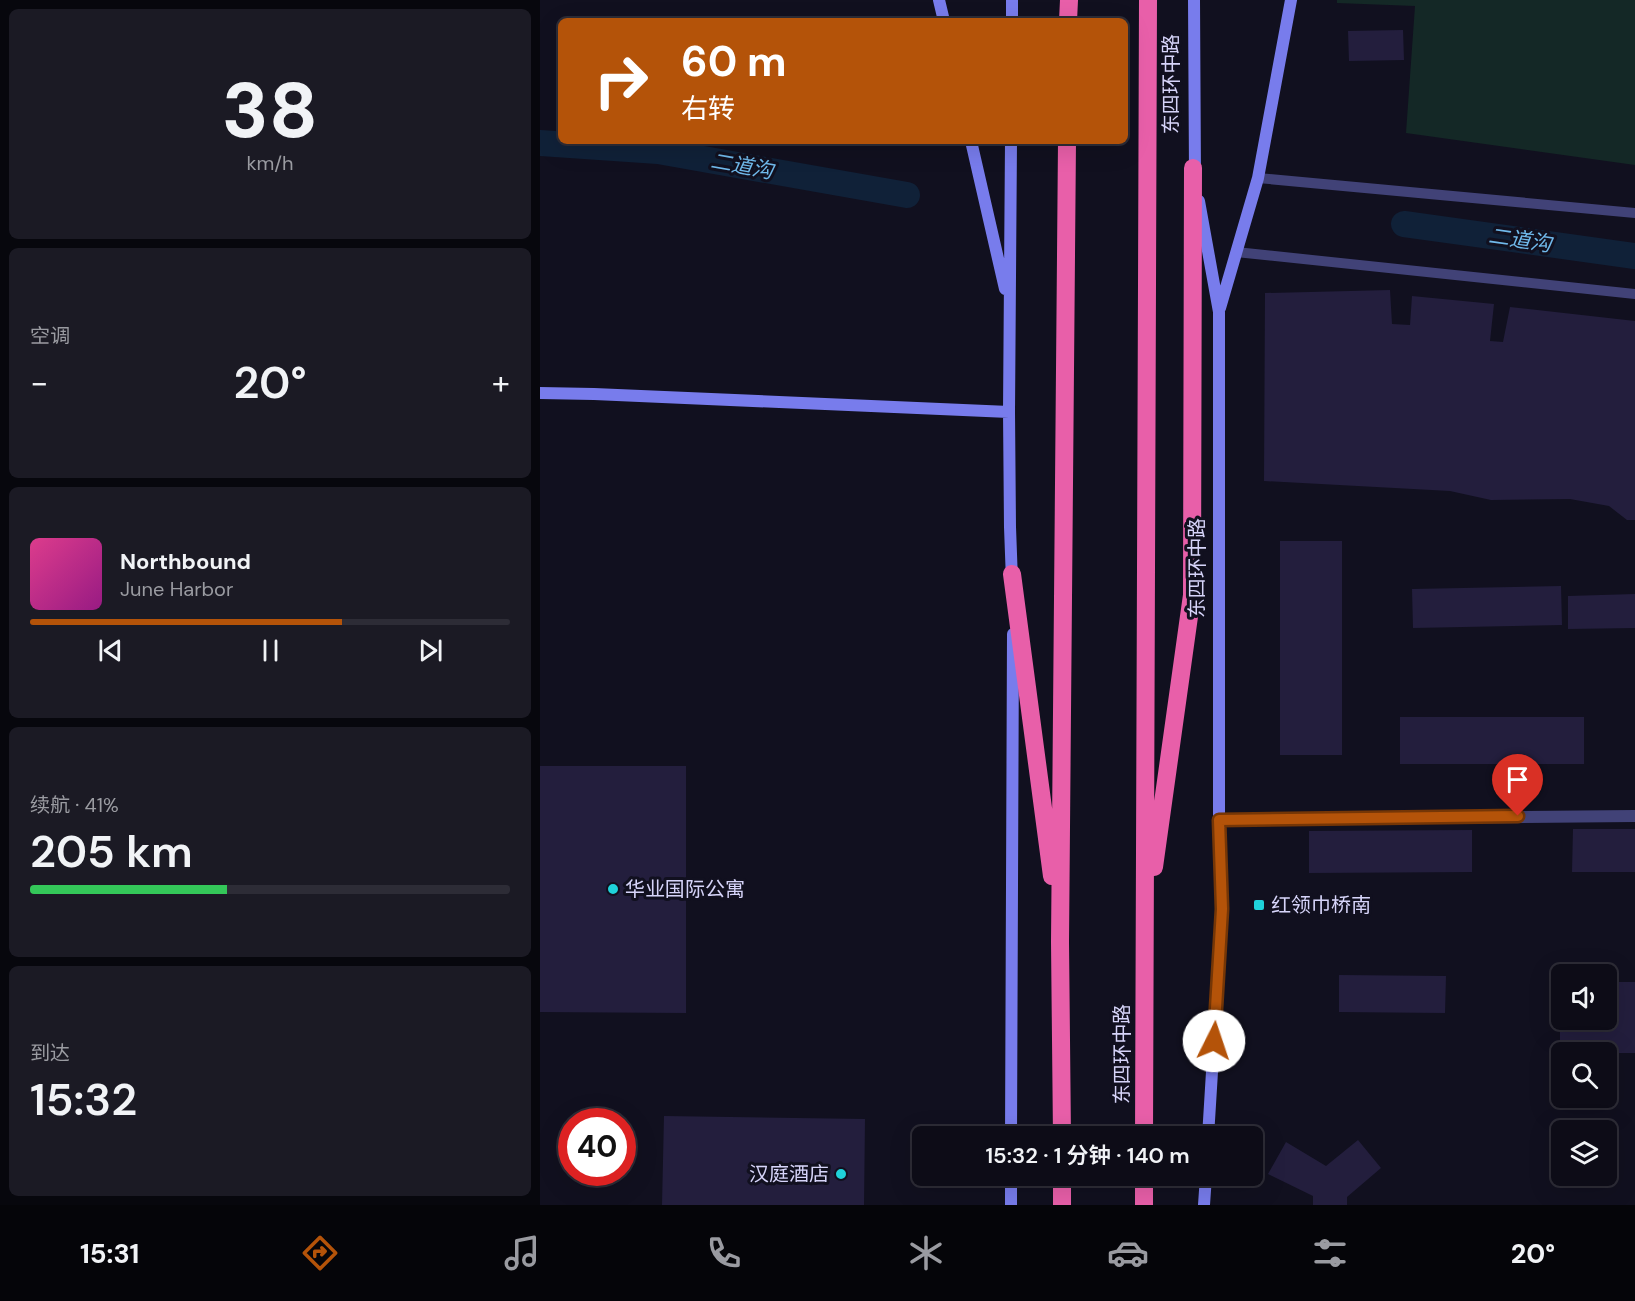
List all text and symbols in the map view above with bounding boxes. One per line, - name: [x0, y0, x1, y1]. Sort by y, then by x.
- text: 60 m: [681, 34, 787, 89]
- street label: 东四环中路: [1158, 34, 1184, 134]
- icon: right: [582, 42, 660, 120]
- text: 38: [222, 60, 318, 161]
- text: 右转: [681, 91, 735, 126]
- water label: 二道沟: [709, 147, 777, 186]
- text: km/h: [246, 150, 294, 176]
- water label: 二道沟: [1487, 222, 1555, 259]
- text: 空调: [30, 323, 70, 349]
- text: 20°: [233, 353, 307, 412]
- text: −: [30, 361, 48, 404]
- text: +: [492, 361, 510, 404]
- street label: 东四环中路: [1184, 518, 1210, 618]
- text: Northbound: [120, 547, 251, 576]
- text: June Harbor: [120, 576, 233, 602]
- icon: previous: [94, 634, 127, 667]
- icon: pause: [254, 634, 287, 667]
- icon: next: [414, 634, 447, 667]
- pin: [1492, 754, 1543, 816]
- icon: arrive: [1501, 763, 1534, 796]
- text: 续航 · 41%: [30, 792, 119, 818]
- text: 205 km: [30, 822, 193, 881]
- place label: 华业国际公寓: [625, 876, 745, 902]
- marker: 华业国际公寓: [606, 882, 620, 896]
- place label: 红领巾桥南: [1271, 892, 1371, 918]
- marker: 红领巾桥南: [1252, 898, 1266, 912]
- map controls: [1551, 964, 1617, 1186]
- button: sound: [1551, 964, 1617, 1030]
- street label: 东四环中路: [1109, 1004, 1135, 1104]
- position arrow: [1182, 1009, 1246, 1073]
- text: 到达: [30, 1040, 70, 1066]
- button: search: [1551, 1042, 1617, 1108]
- text: 15:32: [30, 1070, 137, 1129]
- speed limit sign: 40: [558, 1108, 636, 1186]
- button: layers: [1551, 1120, 1617, 1186]
- text: 15:32 · 1 分钟 · 140 m: [985, 1141, 1190, 1170]
- place label: 汉庭酒店: [749, 1161, 829, 1187]
- marker: 汉庭酒店: [834, 1167, 848, 1181]
- icon: directions: [299, 1232, 341, 1274]
- icon: music: [501, 1232, 543, 1274]
- icon: phone: [703, 1232, 745, 1274]
- icon: climate: [905, 1232, 947, 1274]
- icon: car: [1107, 1232, 1149, 1274]
- icon: filters: [1309, 1232, 1351, 1274]
- text: 15:31: [80, 1236, 139, 1271]
- text: 20°: [1511, 1236, 1555, 1271]

